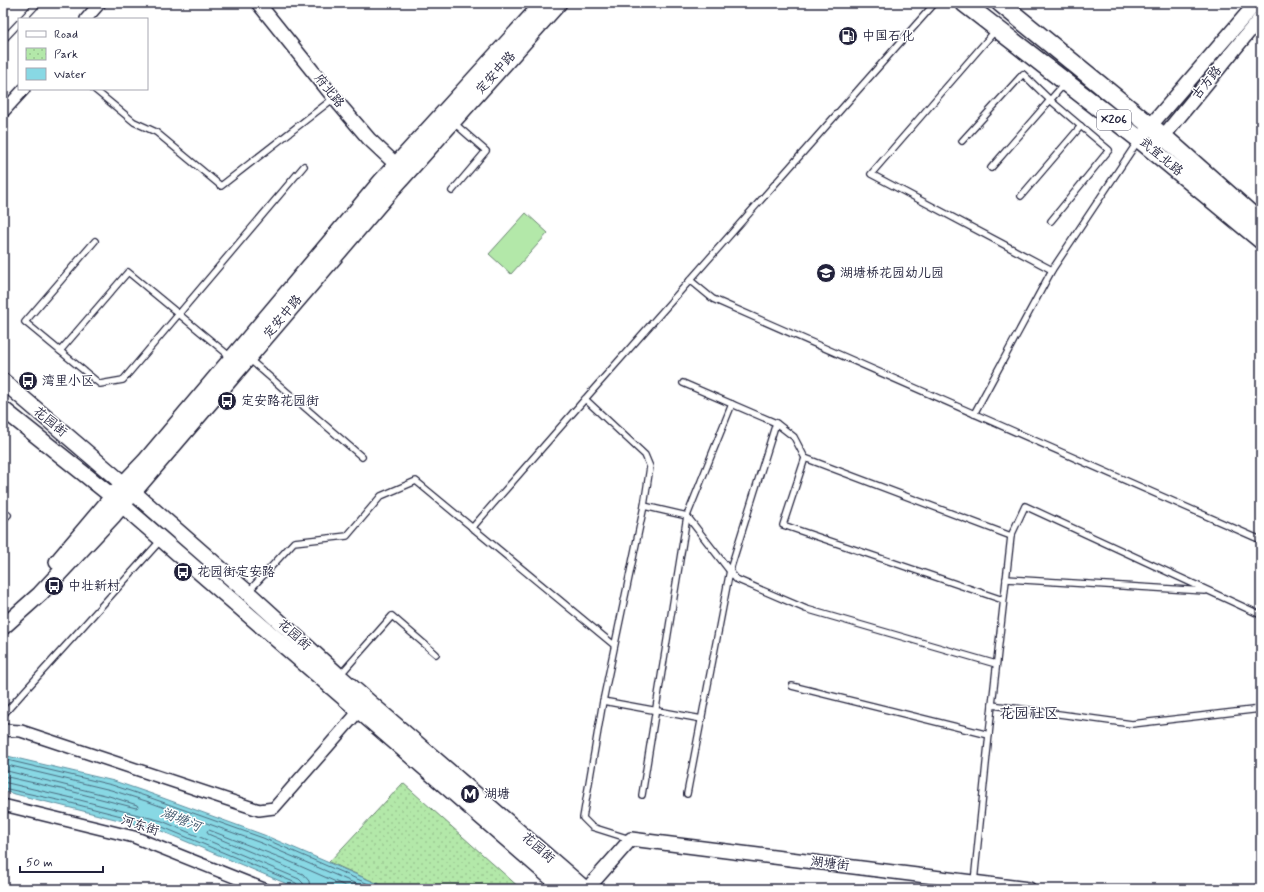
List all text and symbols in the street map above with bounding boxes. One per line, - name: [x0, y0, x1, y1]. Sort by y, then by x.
- legend: [18, 18, 148, 90]
- fuel station icon: 中国石化: [837, 25, 859, 47]
- text: Road: [54, 27, 78, 43]
- place label: 中国石化: [862, 28, 914, 45]
- text: Park: [54, 47, 78, 63]
- street label: 定安中路: [472, 48, 520, 98]
- street label: 古方路: [1188, 62, 1226, 104]
- text: Water: [54, 67, 86, 83]
- street label: 府北路: [310, 70, 348, 112]
- road number: X206: [1097, 110, 1131, 130]
- street label: 武宜北路: [1136, 134, 1186, 180]
- school or university icon: 湖塘桥花园幼儿园: [815, 262, 837, 284]
- place label: 湖塘桥花园幼儿园: [840, 265, 944, 282]
- street label: 定安中路: [260, 292, 306, 342]
- bus stop icon: 湾里小区: [17, 370, 39, 392]
- place label: 湾里小区: [42, 373, 94, 390]
- bus stop icon: 定安路花园街: [216, 390, 238, 412]
- place label: 定安路花园街: [241, 393, 319, 410]
- street label: 花园街: [30, 403, 70, 441]
- bus stop icon: 花园街定安路: [172, 561, 194, 583]
- place label: 花园街定安路: [197, 564, 275, 581]
- bus stop icon: 中壮新村: [43, 575, 65, 597]
- place label: 中壮新村: [68, 578, 120, 595]
- street label: 花园街: [274, 616, 314, 654]
- district label: 花园社区: [999, 704, 1059, 724]
- metro station icon: 湖塘: [459, 783, 481, 805]
- place label: 湖塘: [484, 786, 510, 803]
- water label: 湖塘河: [158, 804, 206, 837]
- street label: 河东街: [119, 812, 161, 840]
- street label: 花园街: [518, 829, 558, 867]
- scale bar: [20, 848, 103, 874]
- street label: 湖塘街: [810, 853, 850, 875]
- text: 50 m: [26, 855, 53, 871]

